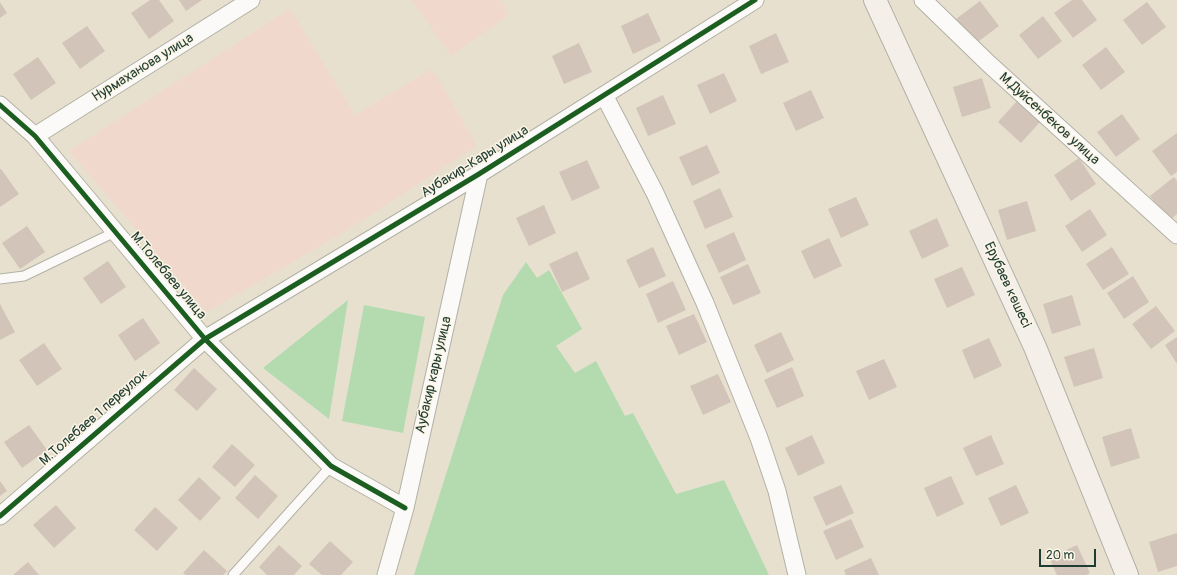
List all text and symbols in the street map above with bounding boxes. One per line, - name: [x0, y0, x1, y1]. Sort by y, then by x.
- street label: Нурмаханова улица: [89, 30, 197, 106]
- street label: М.Дуйсенбеков улица: [995, 69, 1103, 169]
- street label: Аубакир-Кары улица: [418, 122, 532, 202]
- street label: М.Толебаев улица: [127, 229, 209, 323]
- street label: Ерубаев көшесі: [980, 239, 1034, 331]
- street label: Аубакир кары улица: [412, 315, 456, 435]
- street label: М.Толебаев 1 переулок: [36, 366, 152, 470]
- scale bar: [1041, 541, 1098, 567]
- text: 20 m: [1046, 548, 1074, 563]

